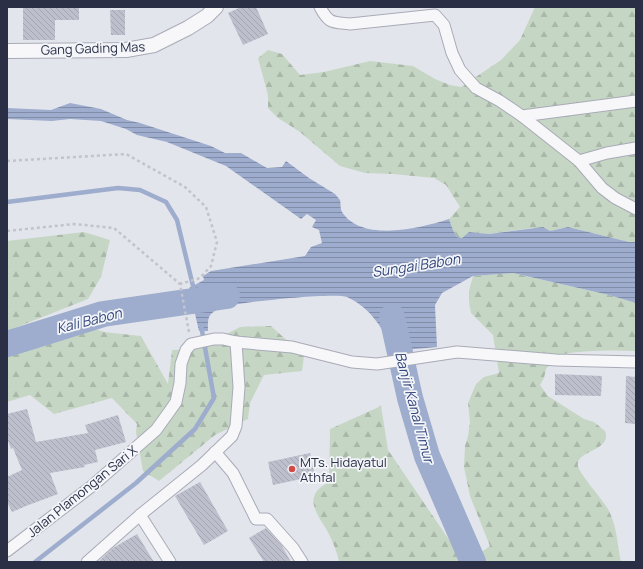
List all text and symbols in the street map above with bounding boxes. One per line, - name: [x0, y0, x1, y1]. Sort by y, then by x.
- street label: Gang Gading Mas: [40, 37, 146, 59]
- water label: Sungai Babon: [371, 249, 462, 281]
- water label: Kali Babon: [54, 303, 124, 337]
- water label: Banjir Kanal Timur: [391, 349, 439, 467]
- street label: Jalan Plamongan Sari X: [23, 441, 141, 541]
- place label: MTs. Hidayatul Athfal: [300, 453, 387, 486]
- marker: MTs. Hidayatul Athfal: [287, 464, 297, 474]

